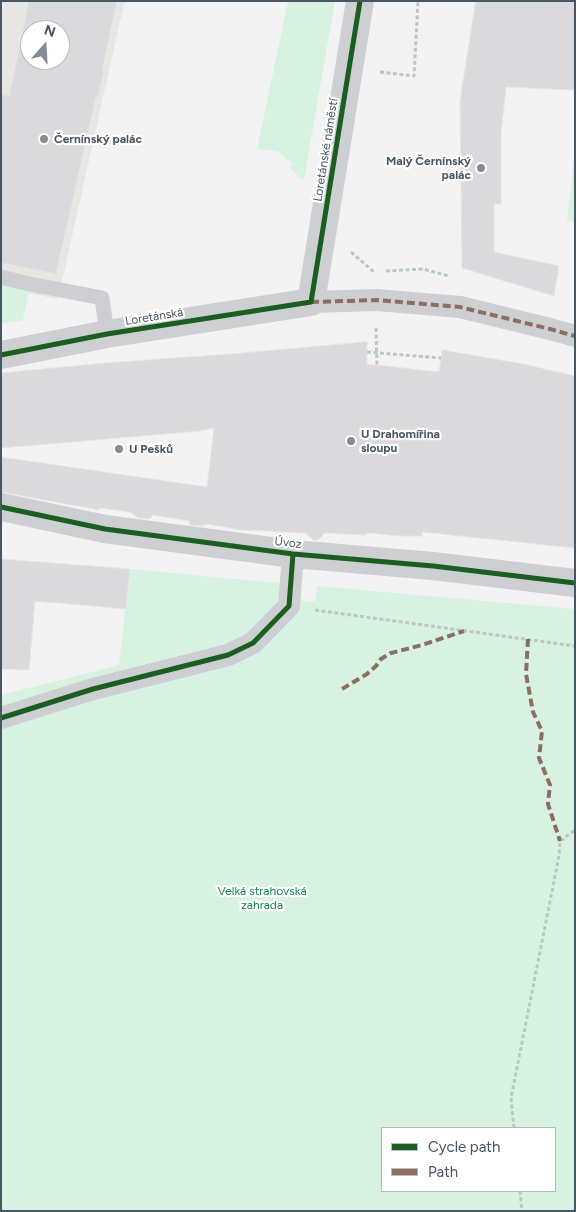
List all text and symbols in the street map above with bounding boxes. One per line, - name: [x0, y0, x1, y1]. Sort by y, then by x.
- north arrow: [20, 20, 70, 70]
- text: N: [42, 21, 58, 41]
- street label: Loretánské náměstí: [311, 97, 341, 203]
- place label: Černínský palác: [54, 132, 142, 146]
- marker: Černínský palác: [38, 133, 50, 145]
- place label: Malý Černínský palác: [386, 154, 471, 182]
- marker: Malý Černínský palác: [475, 162, 487, 174]
- street label: Loretánská: [124, 305, 184, 329]
- place label: U Drahomířina sloupu: [361, 427, 440, 455]
- marker: U Drahomířina sloupu: [345, 435, 357, 447]
- place label: U Pešků: [129, 442, 173, 456]
- marker: U Pešků: [113, 443, 125, 455]
- street label: Úvoz: [274, 534, 302, 552]
- park label: Velká strahovská zahrada: [217, 884, 307, 912]
- legend: [381, 1127, 556, 1192]
- text: Cycle path: [428, 1138, 500, 1156]
- text: Path: [428, 1163, 458, 1181]

